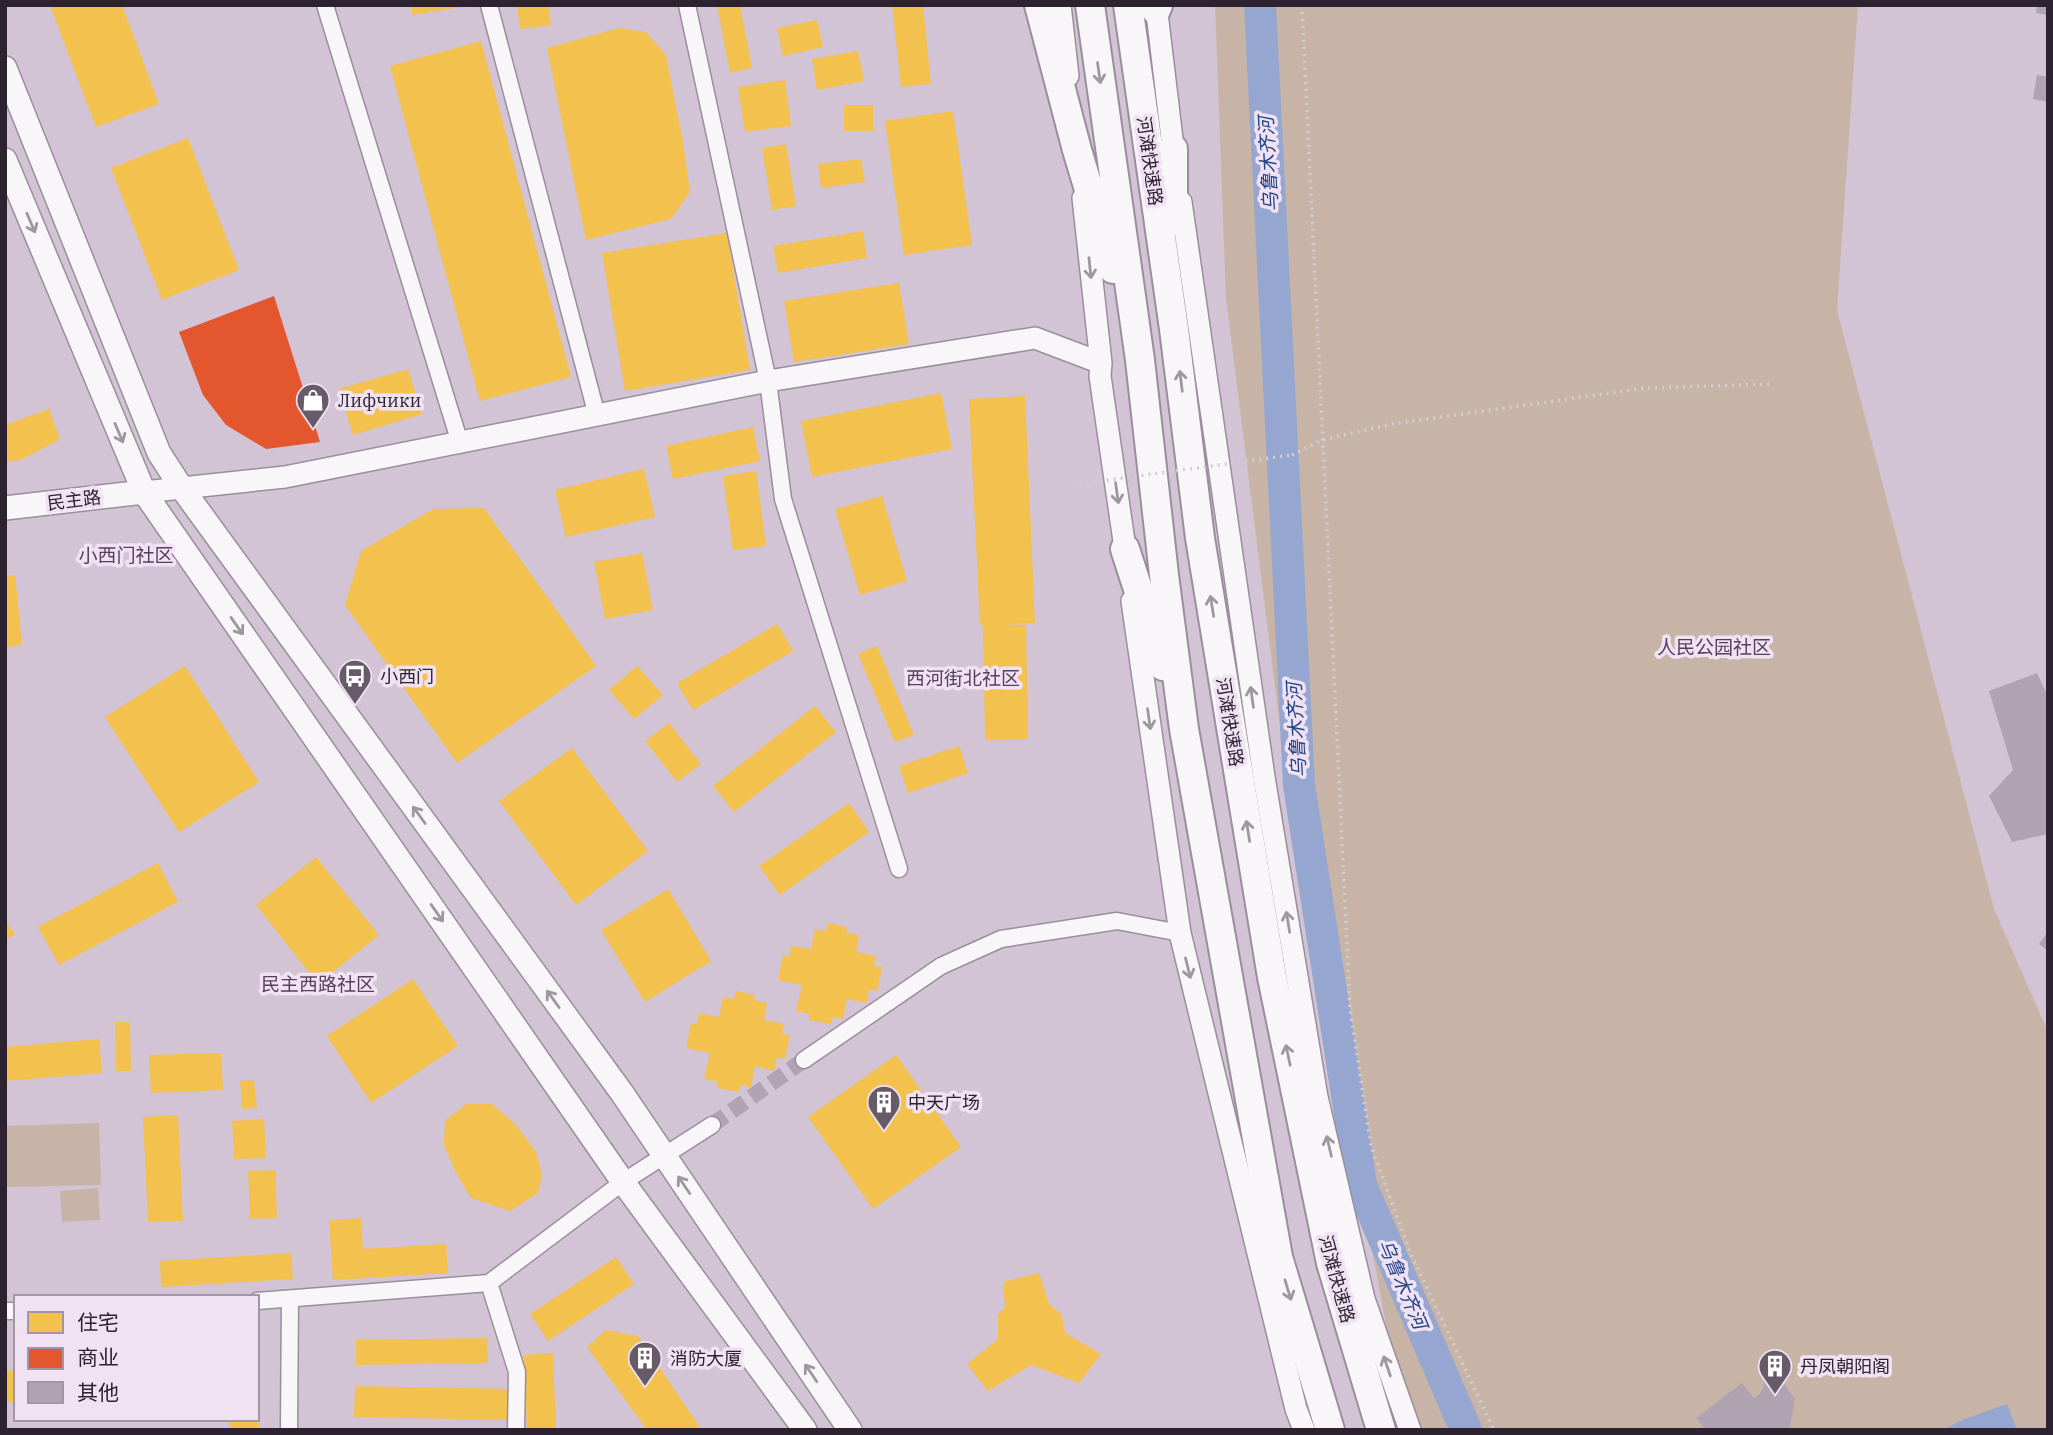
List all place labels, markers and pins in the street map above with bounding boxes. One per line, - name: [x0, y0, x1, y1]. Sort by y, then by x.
- shop icon: Лифчики: [294, 381, 332, 430]
- place label: Лифчики: [338, 389, 421, 412]
- bus stop icon: 小西门: [336, 657, 374, 706]
- place label: 小西门: [380, 665, 434, 688]
- building icon: 中天广场: [865, 1083, 903, 1132]
- place label: 中天广场: [908, 1091, 980, 1114]
- building icon: 消防大厦: [626, 1339, 664, 1388]
- place label: 消防大厦: [670, 1347, 742, 1370]
- building icon: 丹凤朝阳阁: [1756, 1347, 1794, 1396]
- place label: 丹凤朝阳阁: [1800, 1355, 1890, 1378]

